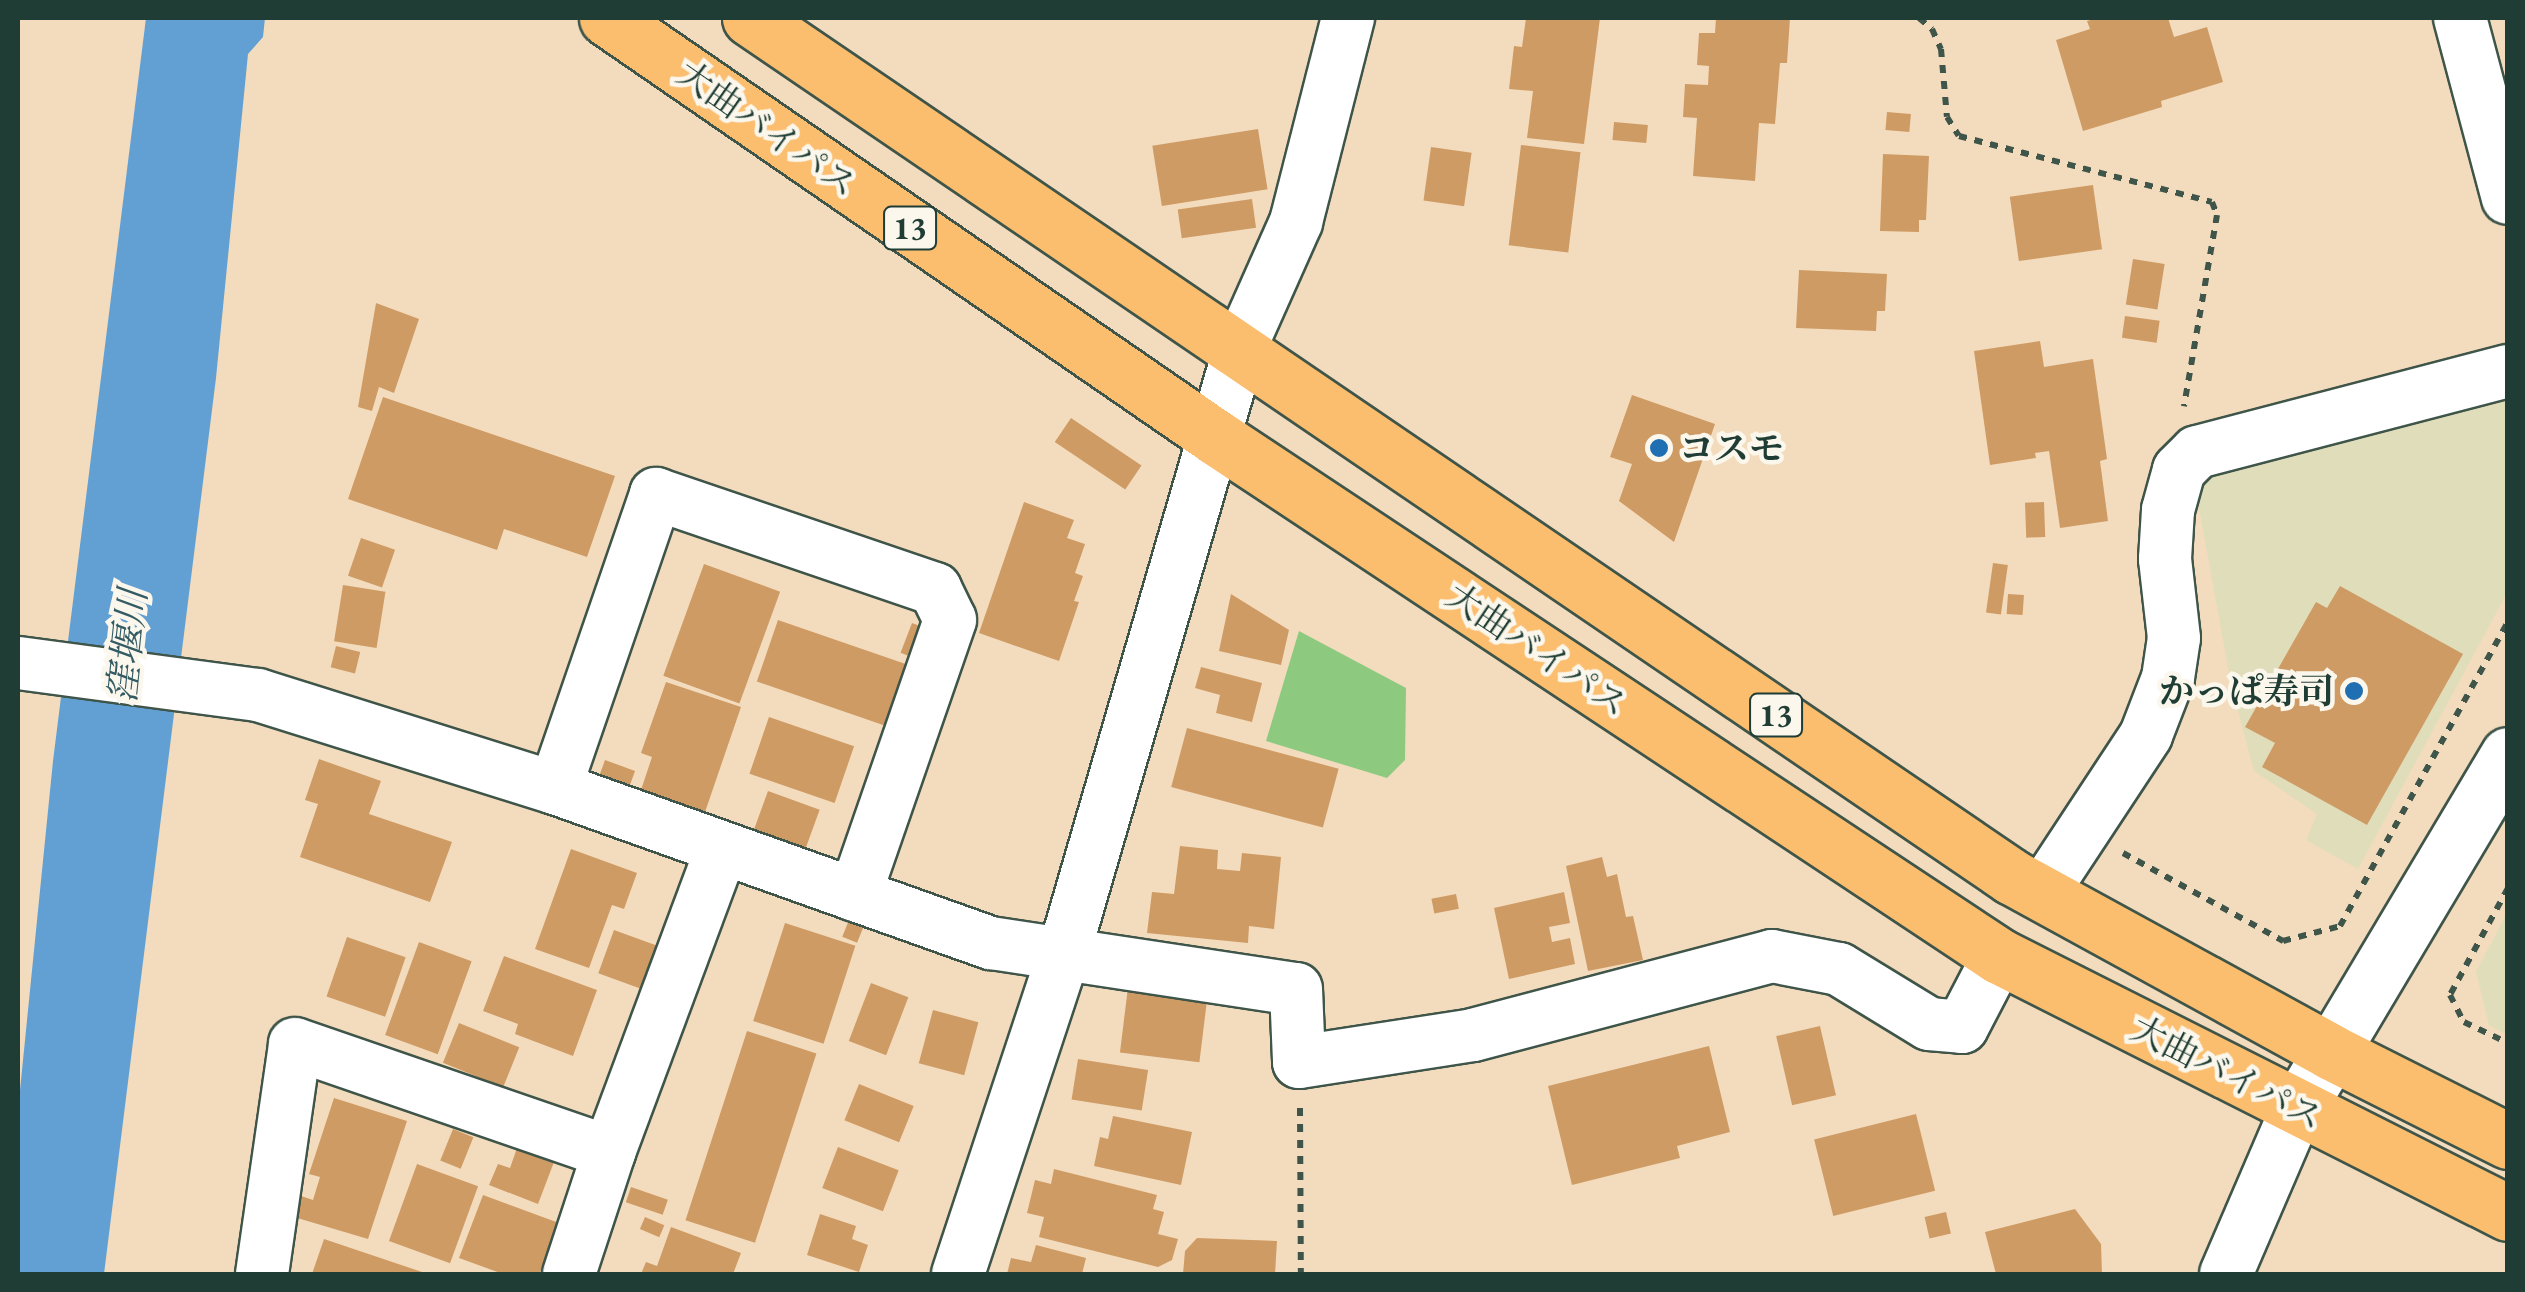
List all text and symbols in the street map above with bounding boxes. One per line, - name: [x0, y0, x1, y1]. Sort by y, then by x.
- street label: 大曲バイパス: [669, 52, 865, 206]
- road number: 13: [882, 201, 938, 255]
- place label: コスモ: [1679, 427, 1784, 469]
- marker: コスモ: [1648, 437, 1670, 459]
- street label: 大曲バイパス: [1438, 574, 1636, 726]
- water label: 窪堰川: [98, 587, 156, 705]
- place label: かっぱ寿司: [2159, 670, 2334, 712]
- marker: かっぱ寿司: [2343, 680, 2365, 702]
- road number: 13: [1748, 688, 1804, 742]
- street label: 大曲バイパス: [2124, 1007, 2330, 1139]

